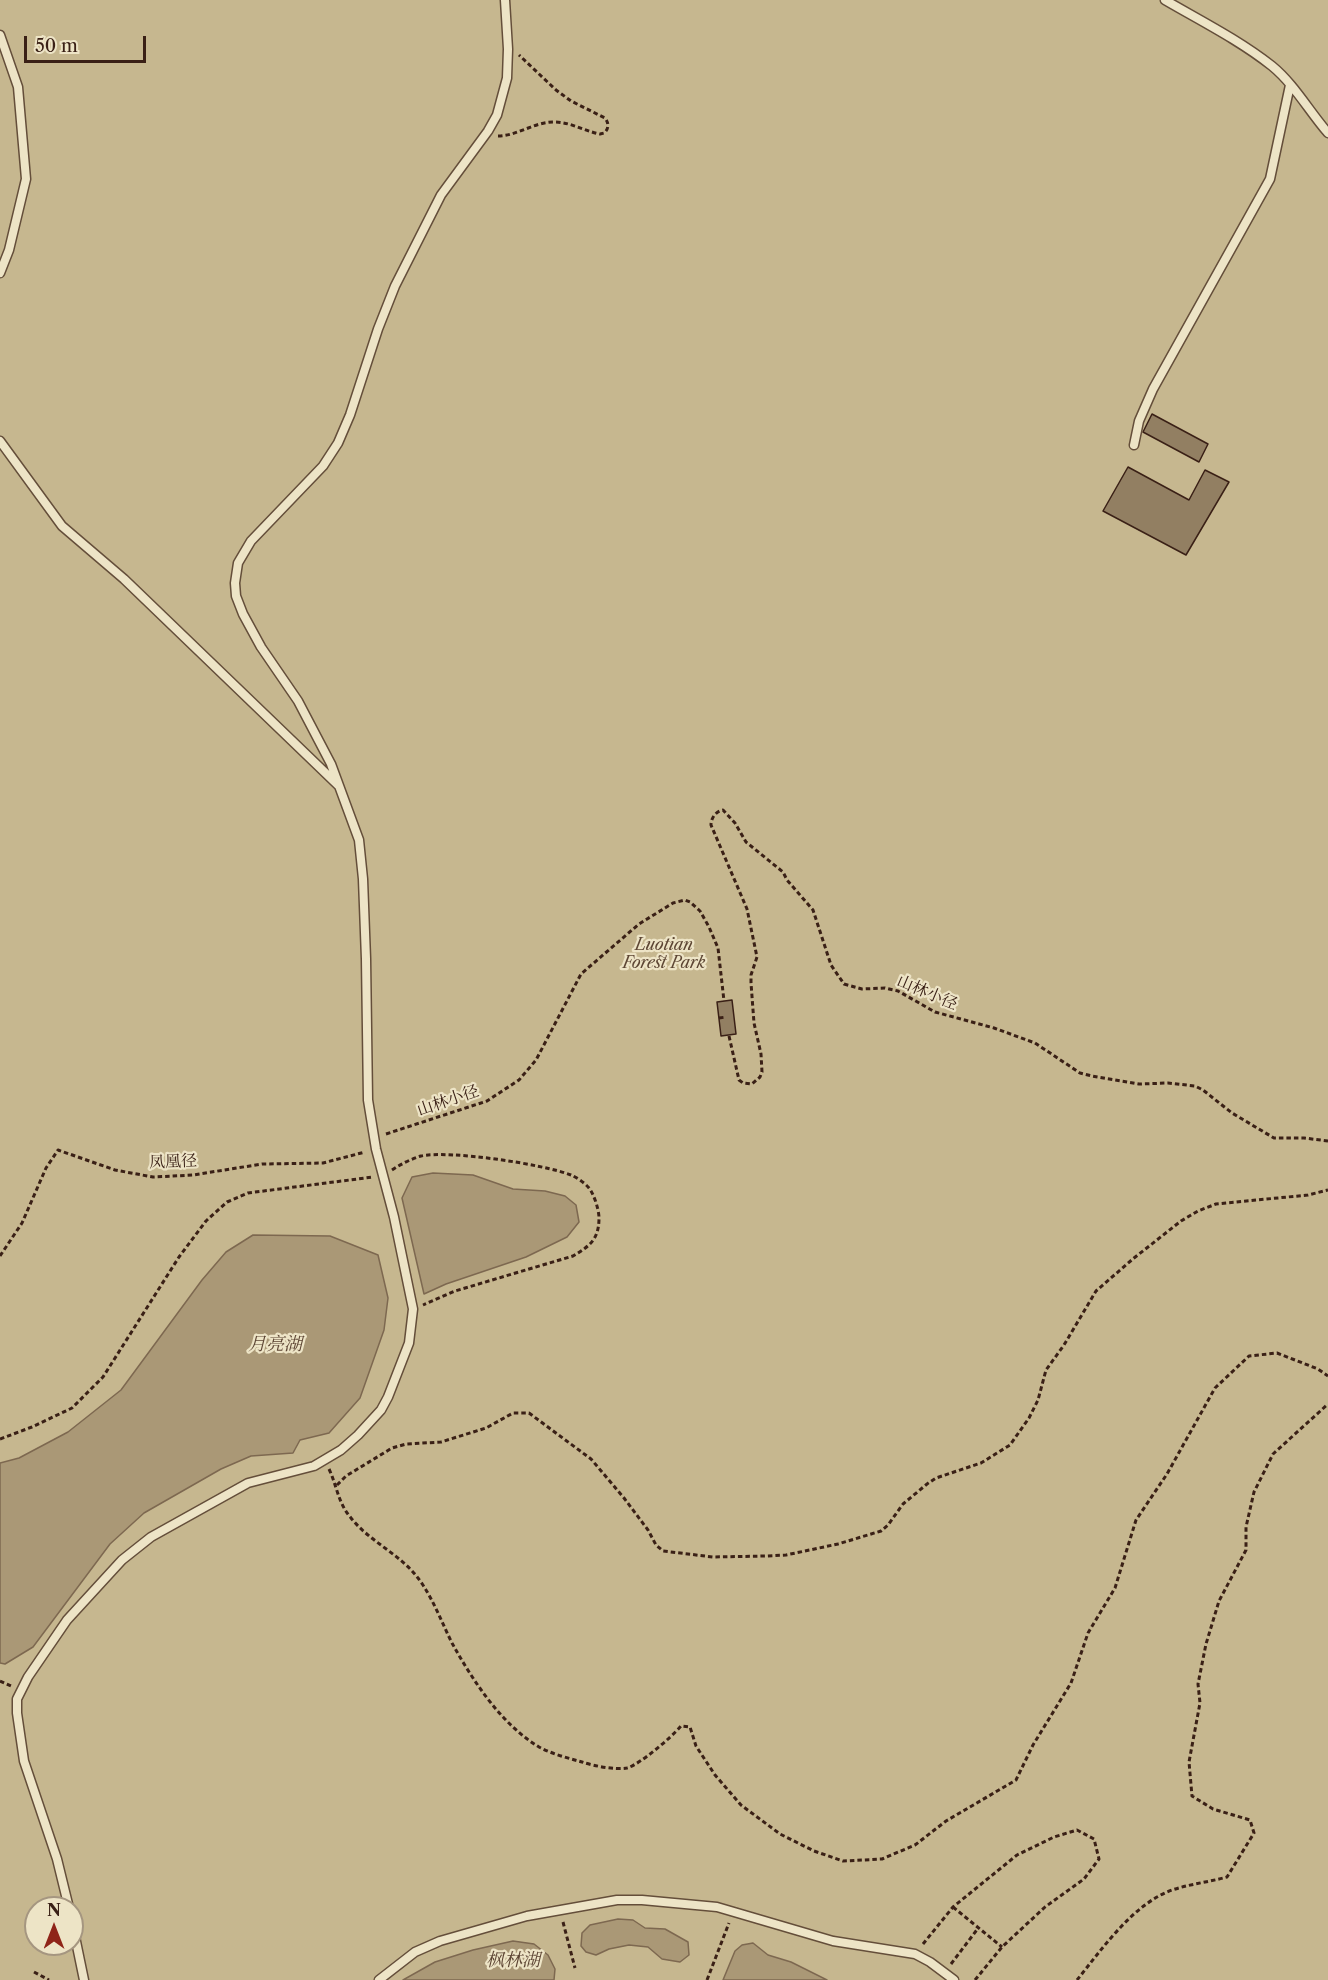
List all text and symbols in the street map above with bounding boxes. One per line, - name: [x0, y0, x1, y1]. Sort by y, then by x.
- scale bar: [27, 24, 148, 62]
- text: 50 m: [35, 35, 78, 57]
- park label: Luotian Forest Park: [623, 935, 705, 973]
- street label: 山林小径: [894, 972, 960, 1014]
- street label: 山林小径: [415, 1082, 481, 1120]
- street label: 凤凰径: [149, 1152, 197, 1172]
- water label: 月亮湖: [248, 1334, 302, 1356]
- north arrow: [24, 1896, 84, 1956]
- text: N: [47, 1900, 61, 1920]
- water label: 枫林湖: [486, 1950, 540, 1972]

